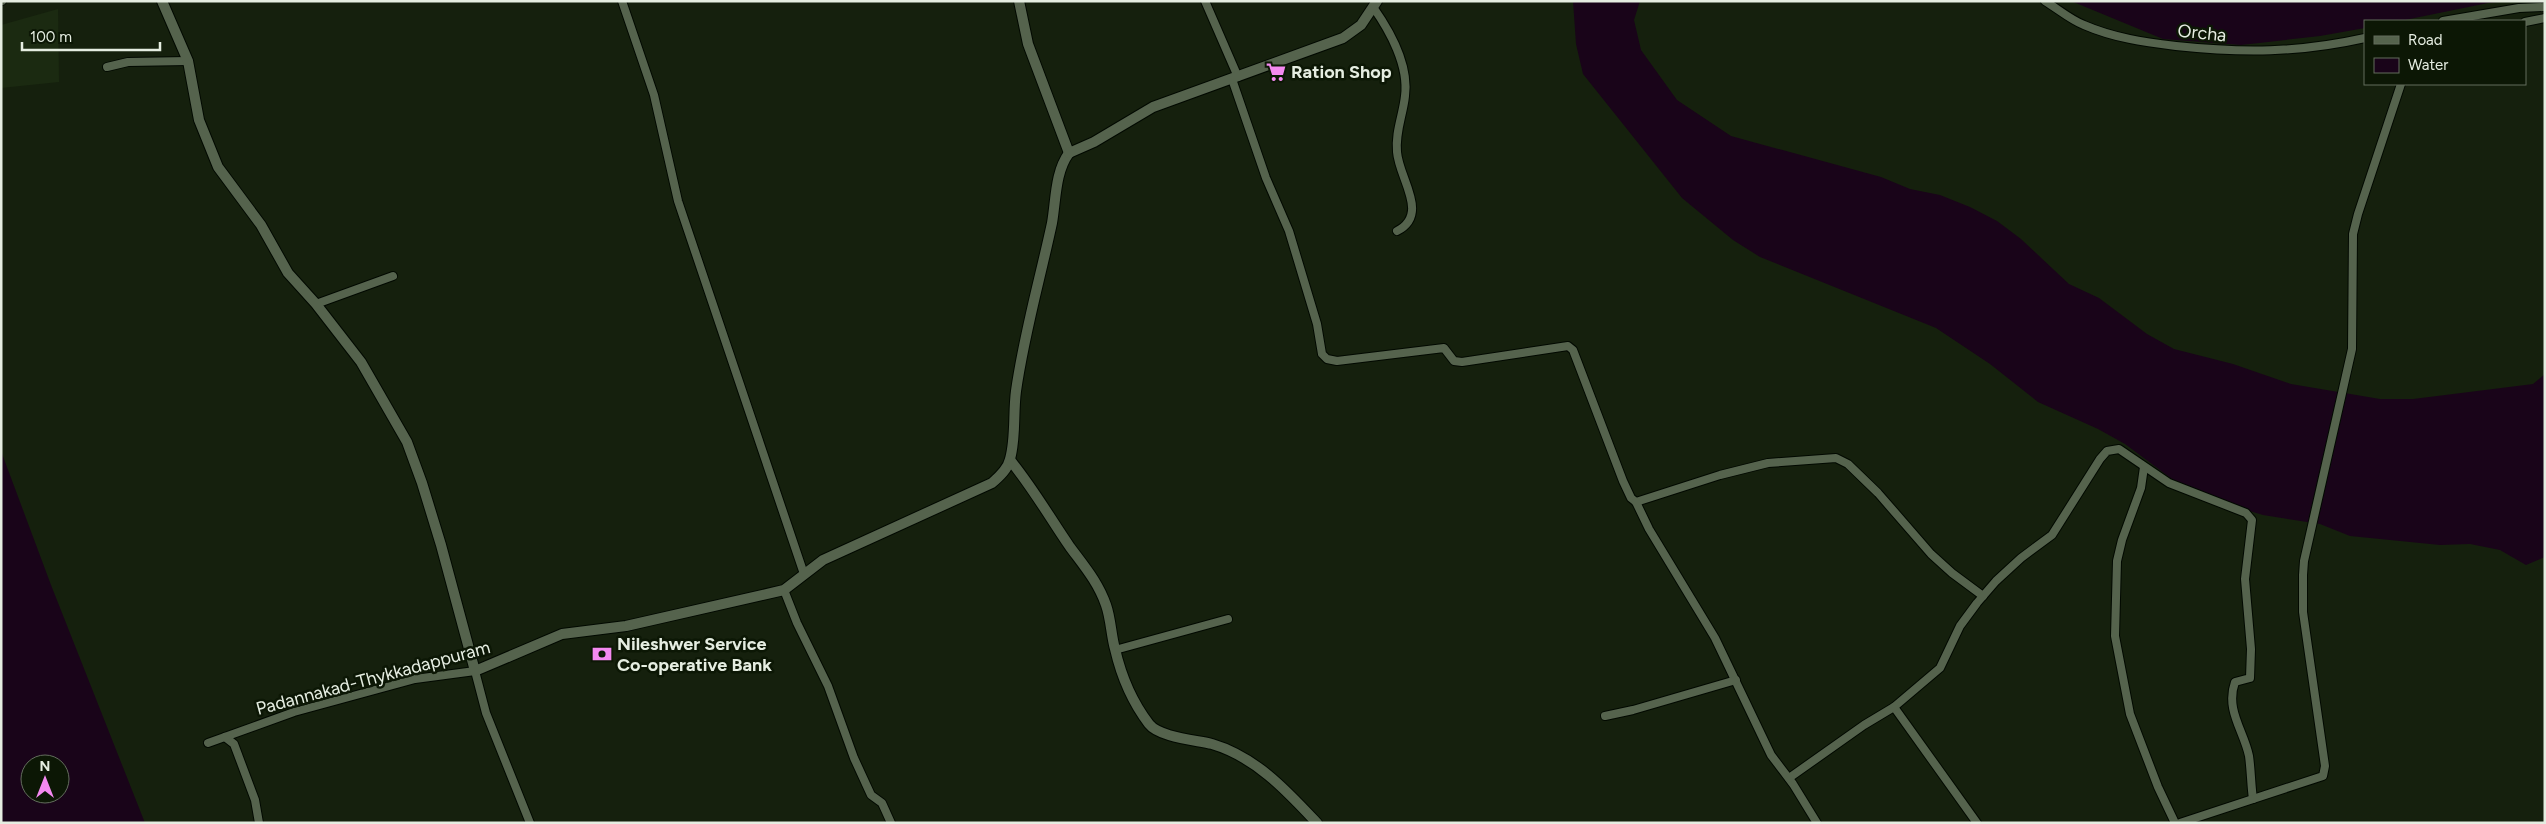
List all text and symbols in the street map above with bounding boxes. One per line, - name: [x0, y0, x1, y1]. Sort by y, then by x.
- street label: Orcha: [2176, 19, 2228, 47]
- scale bar: [22, 20, 160, 52]
- legend: [2364, 20, 2526, 85]
- text: 100 m: [30, 28, 72, 46]
- text: Road: [2408, 31, 2443, 49]
- text: Water: [2408, 56, 2448, 74]
- supermarket icon: Ration Shop: [1265, 61, 1287, 83]
- place label: Ration Shop: [1291, 61, 1392, 83]
- place label: Nileshwer Service Co-operative Bank: [617, 633, 772, 676]
- street label: Padannakad-Thykkadappuram: [253, 636, 493, 720]
- bank icon: Nileshwer Service Co-operative Bank: [591, 643, 613, 665]
- north arrow: [20, 754, 70, 804]
- text: N: [40, 758, 50, 775]

